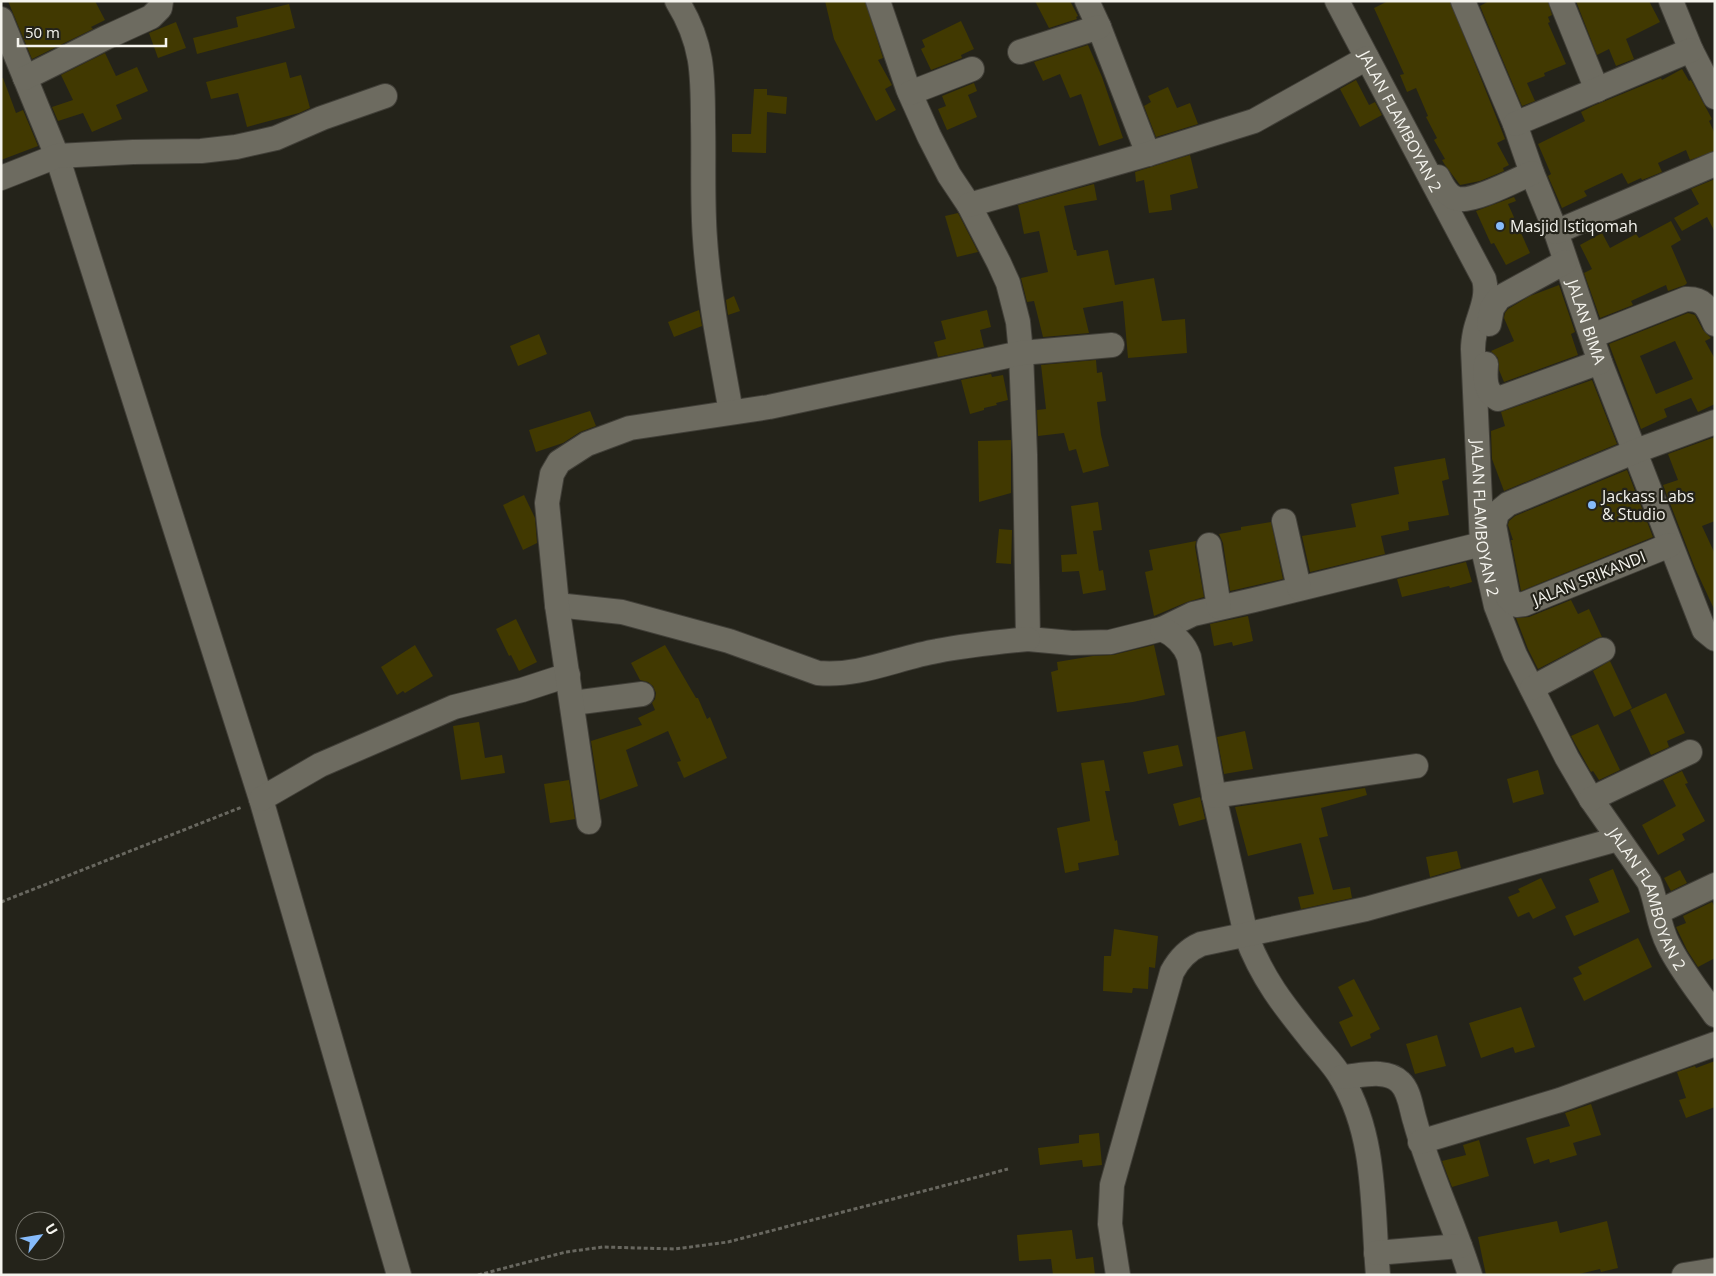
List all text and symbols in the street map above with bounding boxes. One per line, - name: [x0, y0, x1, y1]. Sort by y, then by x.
- scale bar: [18, 15, 165, 47]
- text: 50 m: [25, 22, 60, 42]
- street label: JALAN FLAMBOYAN 2: [1353, 45, 1447, 196]
- place label: Masjid Istiqomah: [1510, 215, 1638, 237]
- marker: Masjid Istiqomah: [1494, 220, 1506, 232]
- street label: JALAN BIMA: [1561, 275, 1611, 368]
- street label: JALAN FLAMBOYAN 2: [1466, 438, 1505, 599]
- place label: Jackass Labs & Studio: [1600, 485, 1694, 525]
- marker: Jackass Labs & Studio: [1586, 499, 1598, 511]
- street label: JALAN SRIKANDI: [1527, 545, 1649, 611]
- street label: JALAN FLAMBOYAN 2: [1602, 821, 1691, 974]
- north arrow: [15, 1211, 65, 1261]
- text: U: [41, 1220, 62, 1238]

